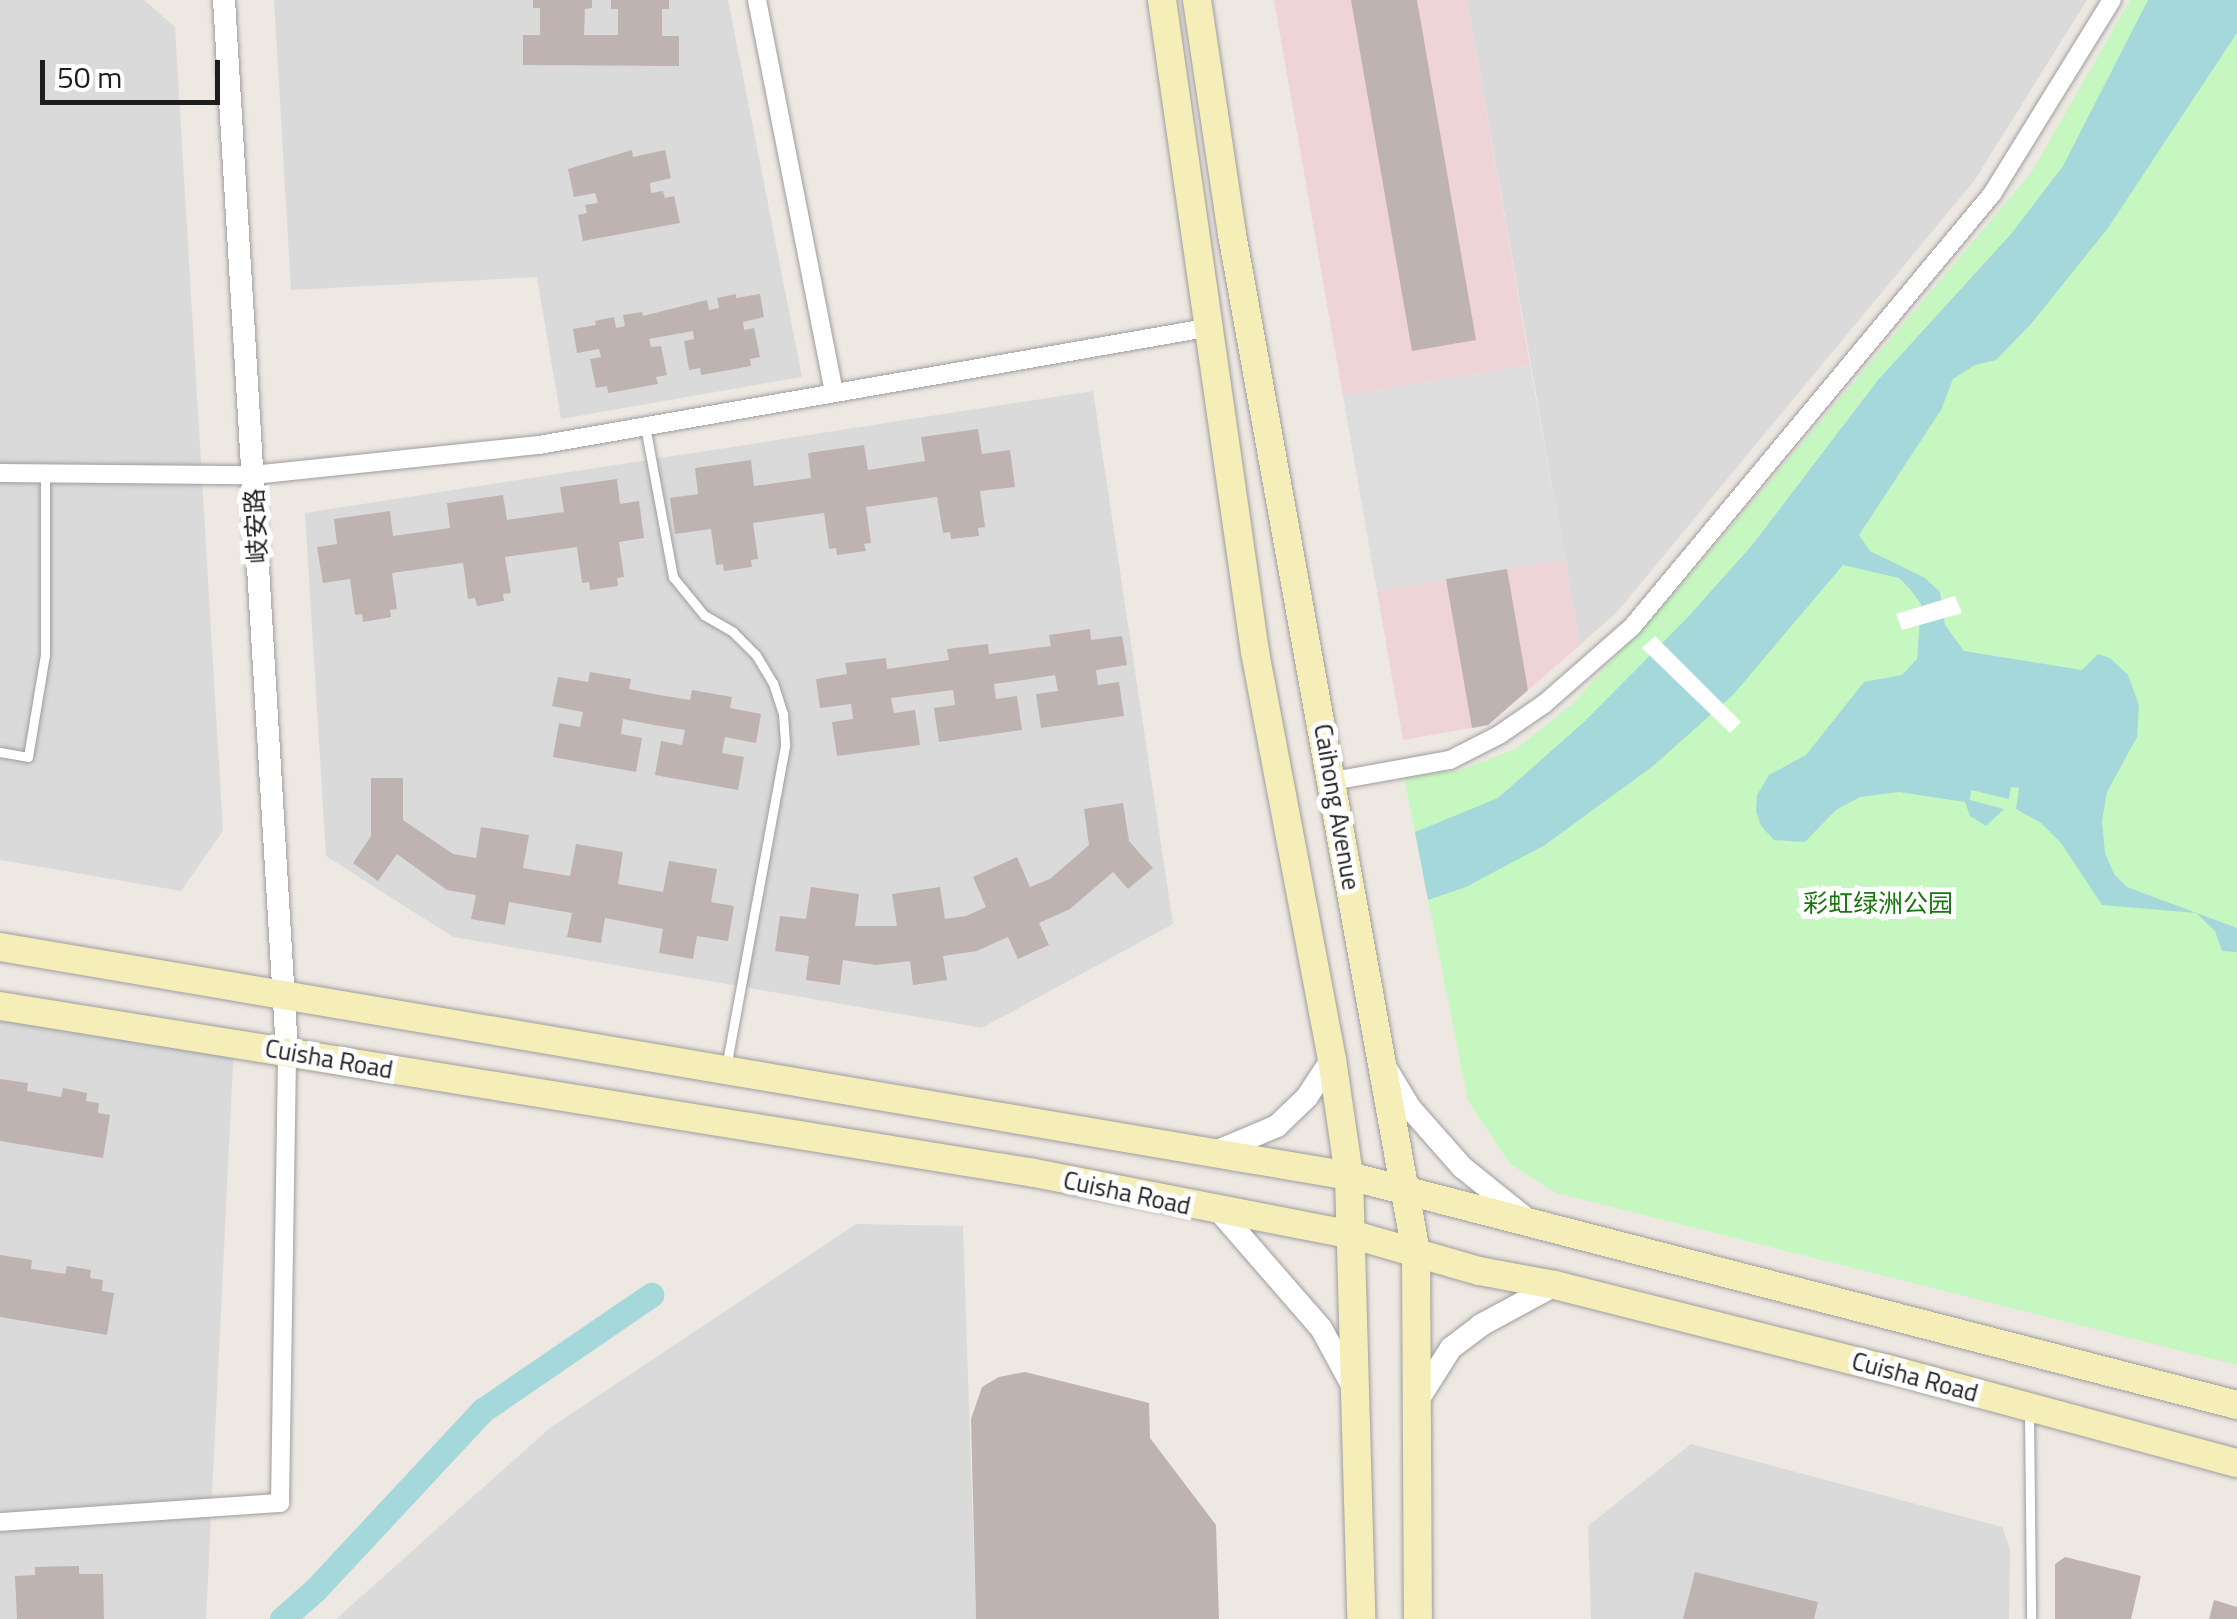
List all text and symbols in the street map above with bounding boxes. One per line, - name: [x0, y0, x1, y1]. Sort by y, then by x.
- scale bar: [45, 40, 225, 102]
- text: 50 m: [57, 54, 122, 100]
- street label: 岐安路: [239, 488, 273, 564]
- street label: Caihong Avenue: [1308, 722, 1366, 892]
- park label: 彩虹绿洲公园: [1803, 888, 1953, 918]
- street label: Cuisha Road: [263, 1033, 395, 1085]
- street label: Cuisha Road: [1061, 1165, 1193, 1221]
- street label: Cuisha Road: [1849, 1346, 1981, 1408]

